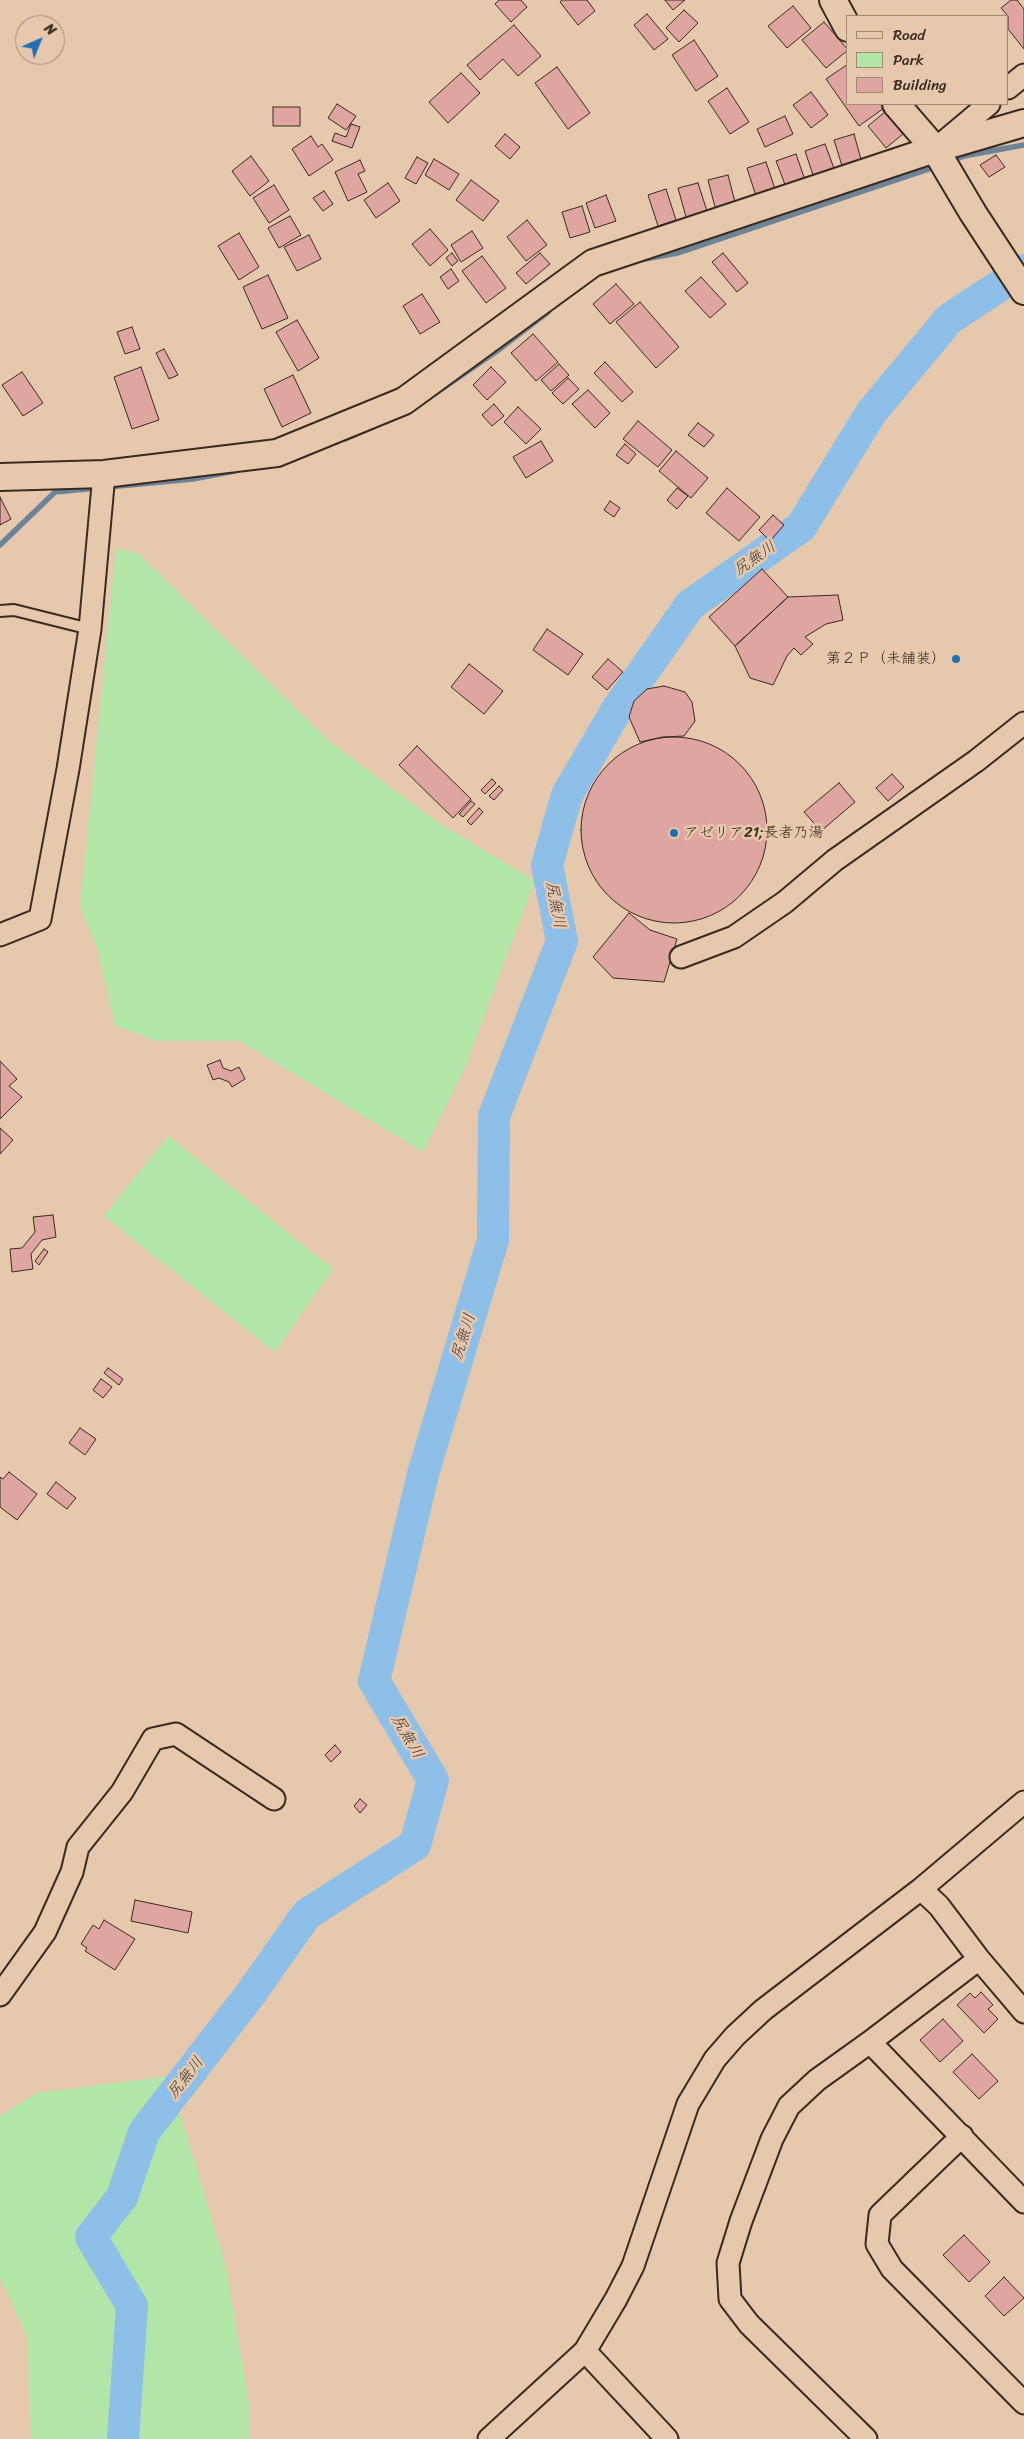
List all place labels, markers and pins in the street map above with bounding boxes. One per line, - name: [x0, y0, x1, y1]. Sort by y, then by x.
- place label: 第２Ｐ（未舗装）: [826, 650, 946, 668]
- marker: 第２Ｐ（未舗装）: [950, 653, 962, 665]
- place label: アゼリア21;長者乃湯: [684, 824, 824, 842]
- marker: アゼリア21;長者乃湯: [668, 827, 680, 839]

